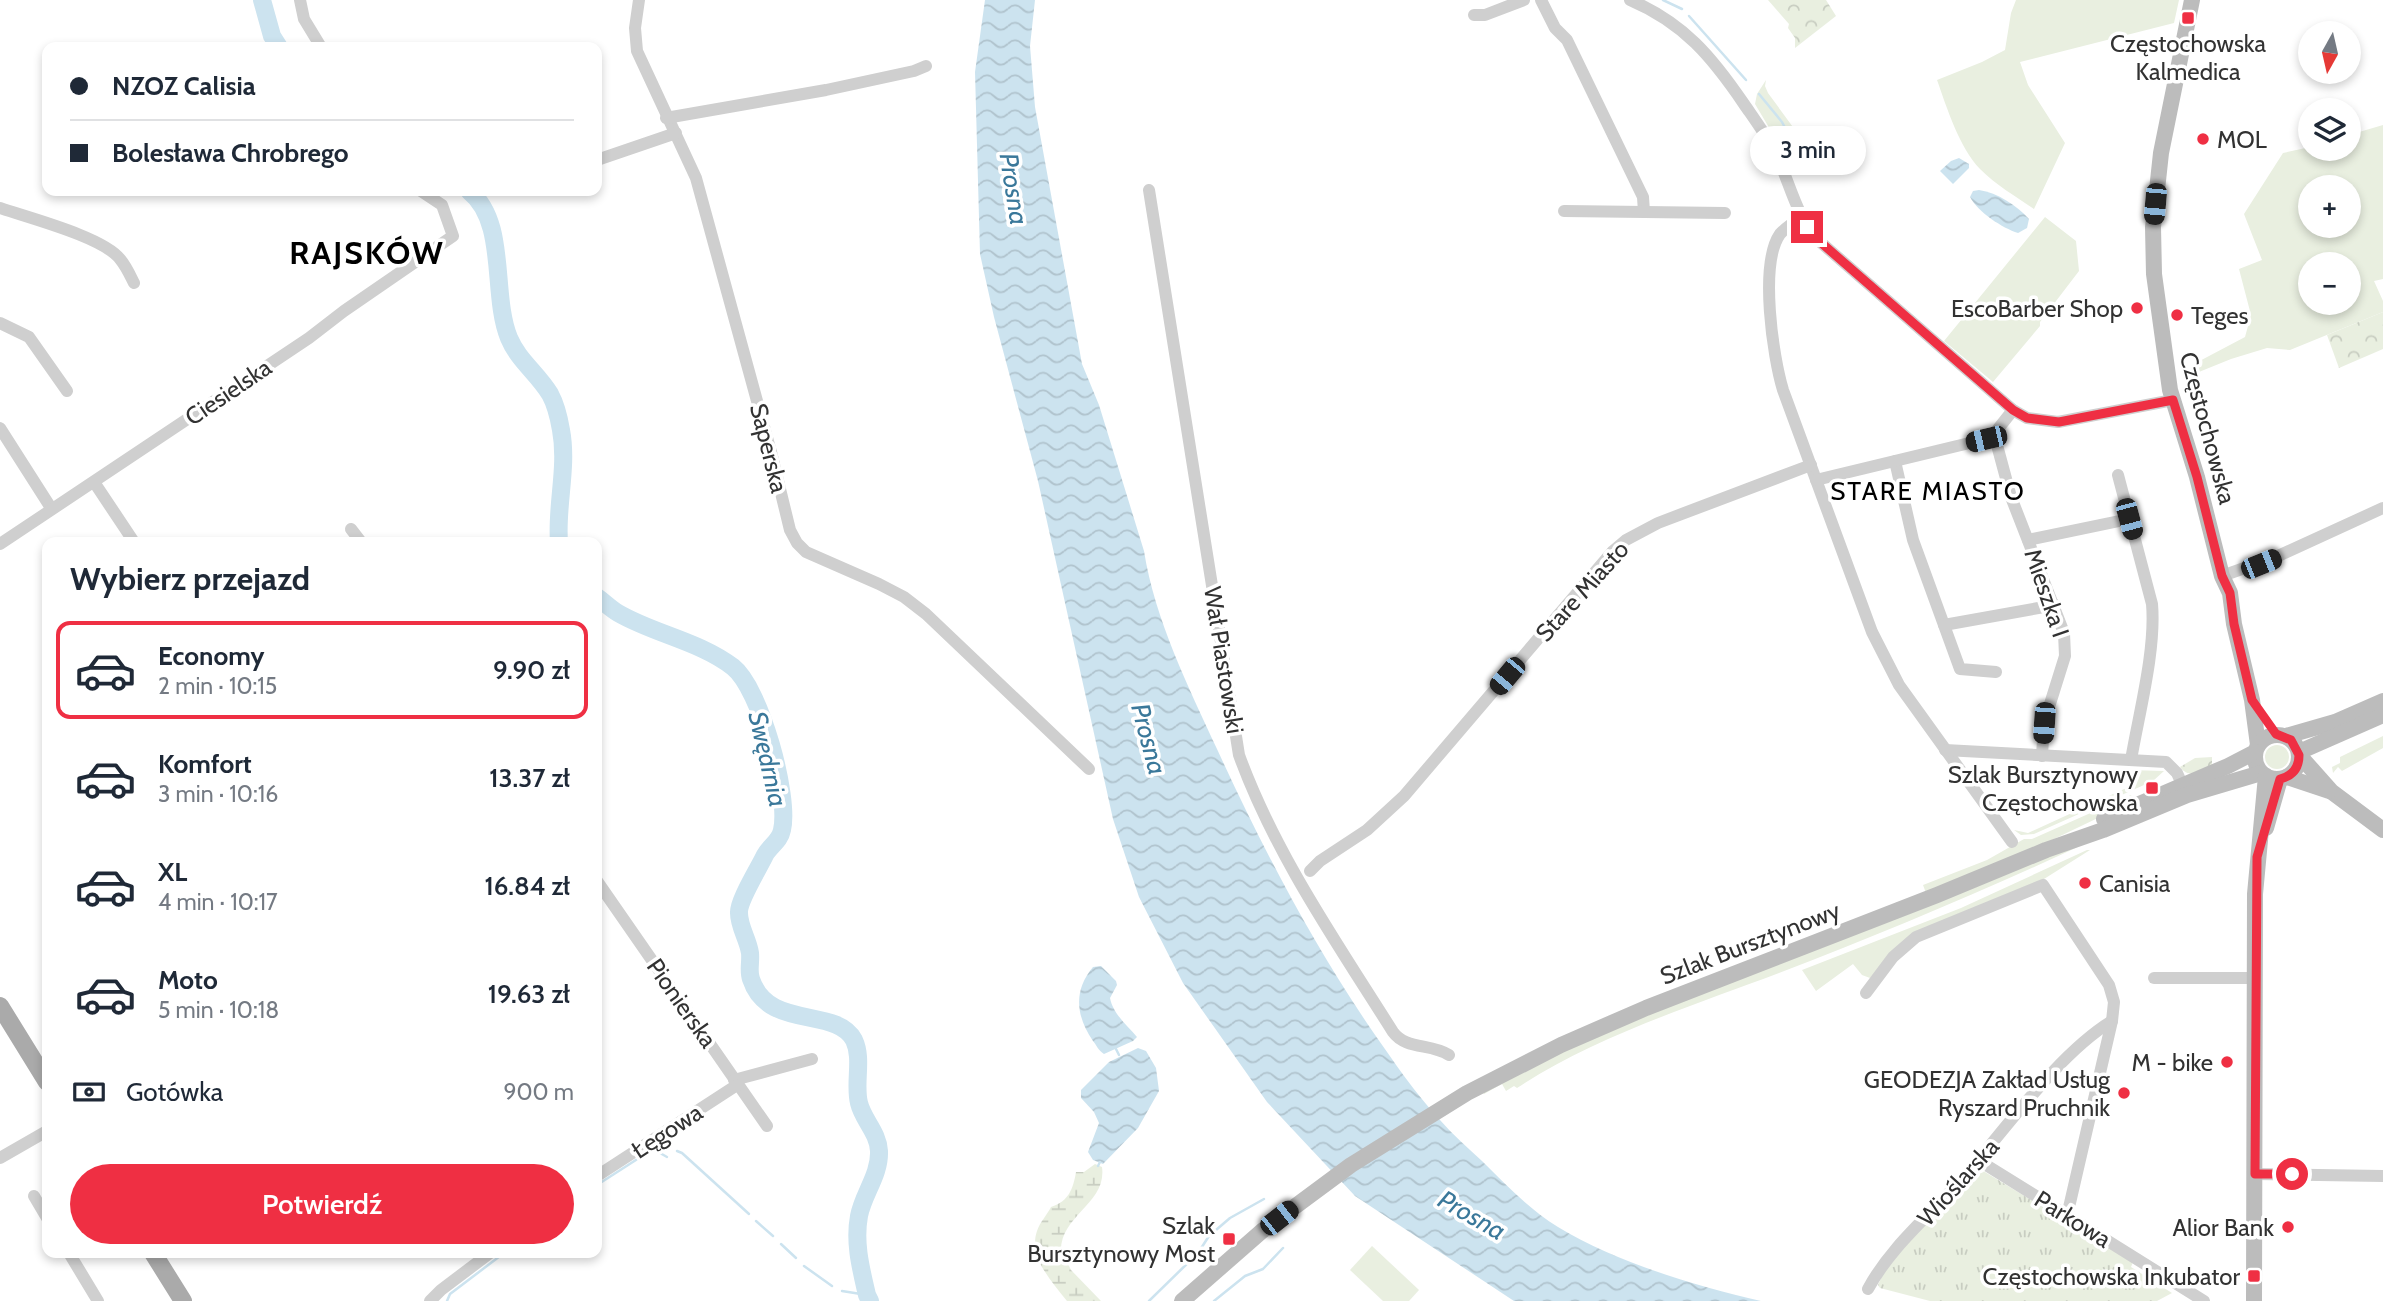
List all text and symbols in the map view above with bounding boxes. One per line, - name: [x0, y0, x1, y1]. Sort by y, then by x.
- marker: Częstochowska Kalmedica: [2180, 10, 2196, 26]
- north arrow: [2298, 21, 2361, 84]
- map controls: [2298, 21, 2361, 315]
- place label: Częstochowska Kalmedica: [2110, 29, 2266, 86]
- text: NZOZ Calisia: [112, 70, 256, 102]
- button: layers: [2298, 98, 2361, 161]
- place label: MOL: [2217, 125, 2267, 154]
- callout: 3 min: [1749, 126, 1865, 174]
- marker: MOL: [2195, 131, 2211, 147]
- text: 3 min: [1780, 136, 1836, 164]
- text: Bolesława Chrobrego: [112, 137, 349, 169]
- water label: Prosna: [993, 151, 1035, 227]
- button: +: [2298, 175, 2361, 238]
- car: [2143, 182, 2168, 226]
- route end: [1791, 211, 1823, 243]
- district label: RAJSKÓW: [289, 233, 445, 272]
- button: −: [2298, 252, 2361, 315]
- place label: EscoBarber Shop: [1951, 294, 2123, 323]
- marker: EscoBarber Shop: [2129, 300, 2145, 316]
- place label: Teges: [2191, 301, 2248, 330]
- marker: Teges: [2169, 307, 2185, 323]
- street label: Częstochowska: [2174, 349, 2242, 508]
- street label: Ciesielska: [179, 352, 277, 431]
- street label: Saperska: [744, 400, 794, 496]
- car: [1964, 424, 2009, 454]
- district label: STARE MIASTO: [1830, 475, 2026, 507]
- car: [2114, 496, 2145, 542]
- street label: Stare Miasto: [1529, 535, 1635, 647]
- street label: Mieszka I: [2018, 545, 2076, 641]
- car: [2238, 546, 2285, 582]
- text: Wybierz przejazd: [70, 559, 310, 598]
- street label: Wał Piastowski: [1198, 584, 1250, 736]
- icon: car: [74, 639, 137, 702]
- text: Economy: [158, 640, 264, 672]
- car: [1486, 653, 1529, 699]
- text: 9.90 zł: [493, 654, 570, 686]
- text: 2 min · 10:15: [158, 672, 277, 700]
- water label: Prosna: [1124, 700, 1174, 778]
- car: [2033, 701, 2056, 745]
- water label: Swędrnia: [741, 708, 795, 810]
- icon: car: [74, 747, 137, 810]
- text: Komfort: [158, 748, 252, 780]
- place label: Szlak Bursztynowy Częstochowska: [1948, 760, 2138, 817]
- text: 13.37 zł: [489, 762, 570, 794]
- text: 3 min · 10:16: [158, 780, 278, 808]
- marker: Szlak Bursztynowy Częstochowska: [2144, 780, 2160, 796]
- icon: car: [74, 855, 137, 918]
- text: XL: [158, 856, 187, 888]
- place label: Canisia: [2099, 869, 2171, 898]
- text: 16.84 zł: [484, 870, 570, 902]
- marker: Canisia: [2077, 875, 2093, 891]
- text: 4 min · 10:17: [158, 888, 278, 916]
- street label: Szlak Bursztynowy: [1656, 895, 1844, 991]
- street label: Pionierska: [641, 953, 723, 1054]
- icon: car: [74, 963, 137, 1026]
- text: Moto: [158, 964, 218, 996]
- text: 19.63 zł: [488, 978, 570, 1010]
- text: 5 min · 10:18: [158, 996, 279, 1024]
- place label: M - bike: [2132, 1048, 2213, 1077]
- marker: M - bike: [2219, 1054, 2235, 1070]
- place label: GEODEZJA Zakład Usług Ryszard Pruchnik: [1864, 1065, 2111, 1122]
- icon: cash: [70, 1073, 108, 1111]
- text: Gotówka: [126, 1076, 223, 1108]
- text: 900 m: [503, 1078, 574, 1106]
- marker: GEODEZJA Zakład Usług Ryszard Pruchnik: [2116, 1085, 2132, 1101]
- street label: Łęgowa: [626, 1097, 708, 1164]
- street label: Wioślarska: [1911, 1132, 2005, 1232]
- route start: [2276, 1158, 2308, 1190]
- button: Potwierdź: [70, 1164, 574, 1244]
- water label: Prosna: [1433, 1183, 1511, 1247]
- street label: Parkowa: [2029, 1184, 2117, 1254]
- car: [1256, 1197, 1303, 1239]
- place label: Szlak Bursztynowy Most: [1027, 1211, 1215, 1268]
- place label: Alior Bank: [2172, 1213, 2274, 1242]
- marker: Alior Bank: [2280, 1219, 2296, 1235]
- marker: Szlak Bursztynowy Most: [1221, 1231, 1237, 1247]
- place label: Częstochowska Inkubator: [1983, 1262, 2240, 1291]
- marker: Częstochowska Inkubator: [2246, 1268, 2262, 1284]

